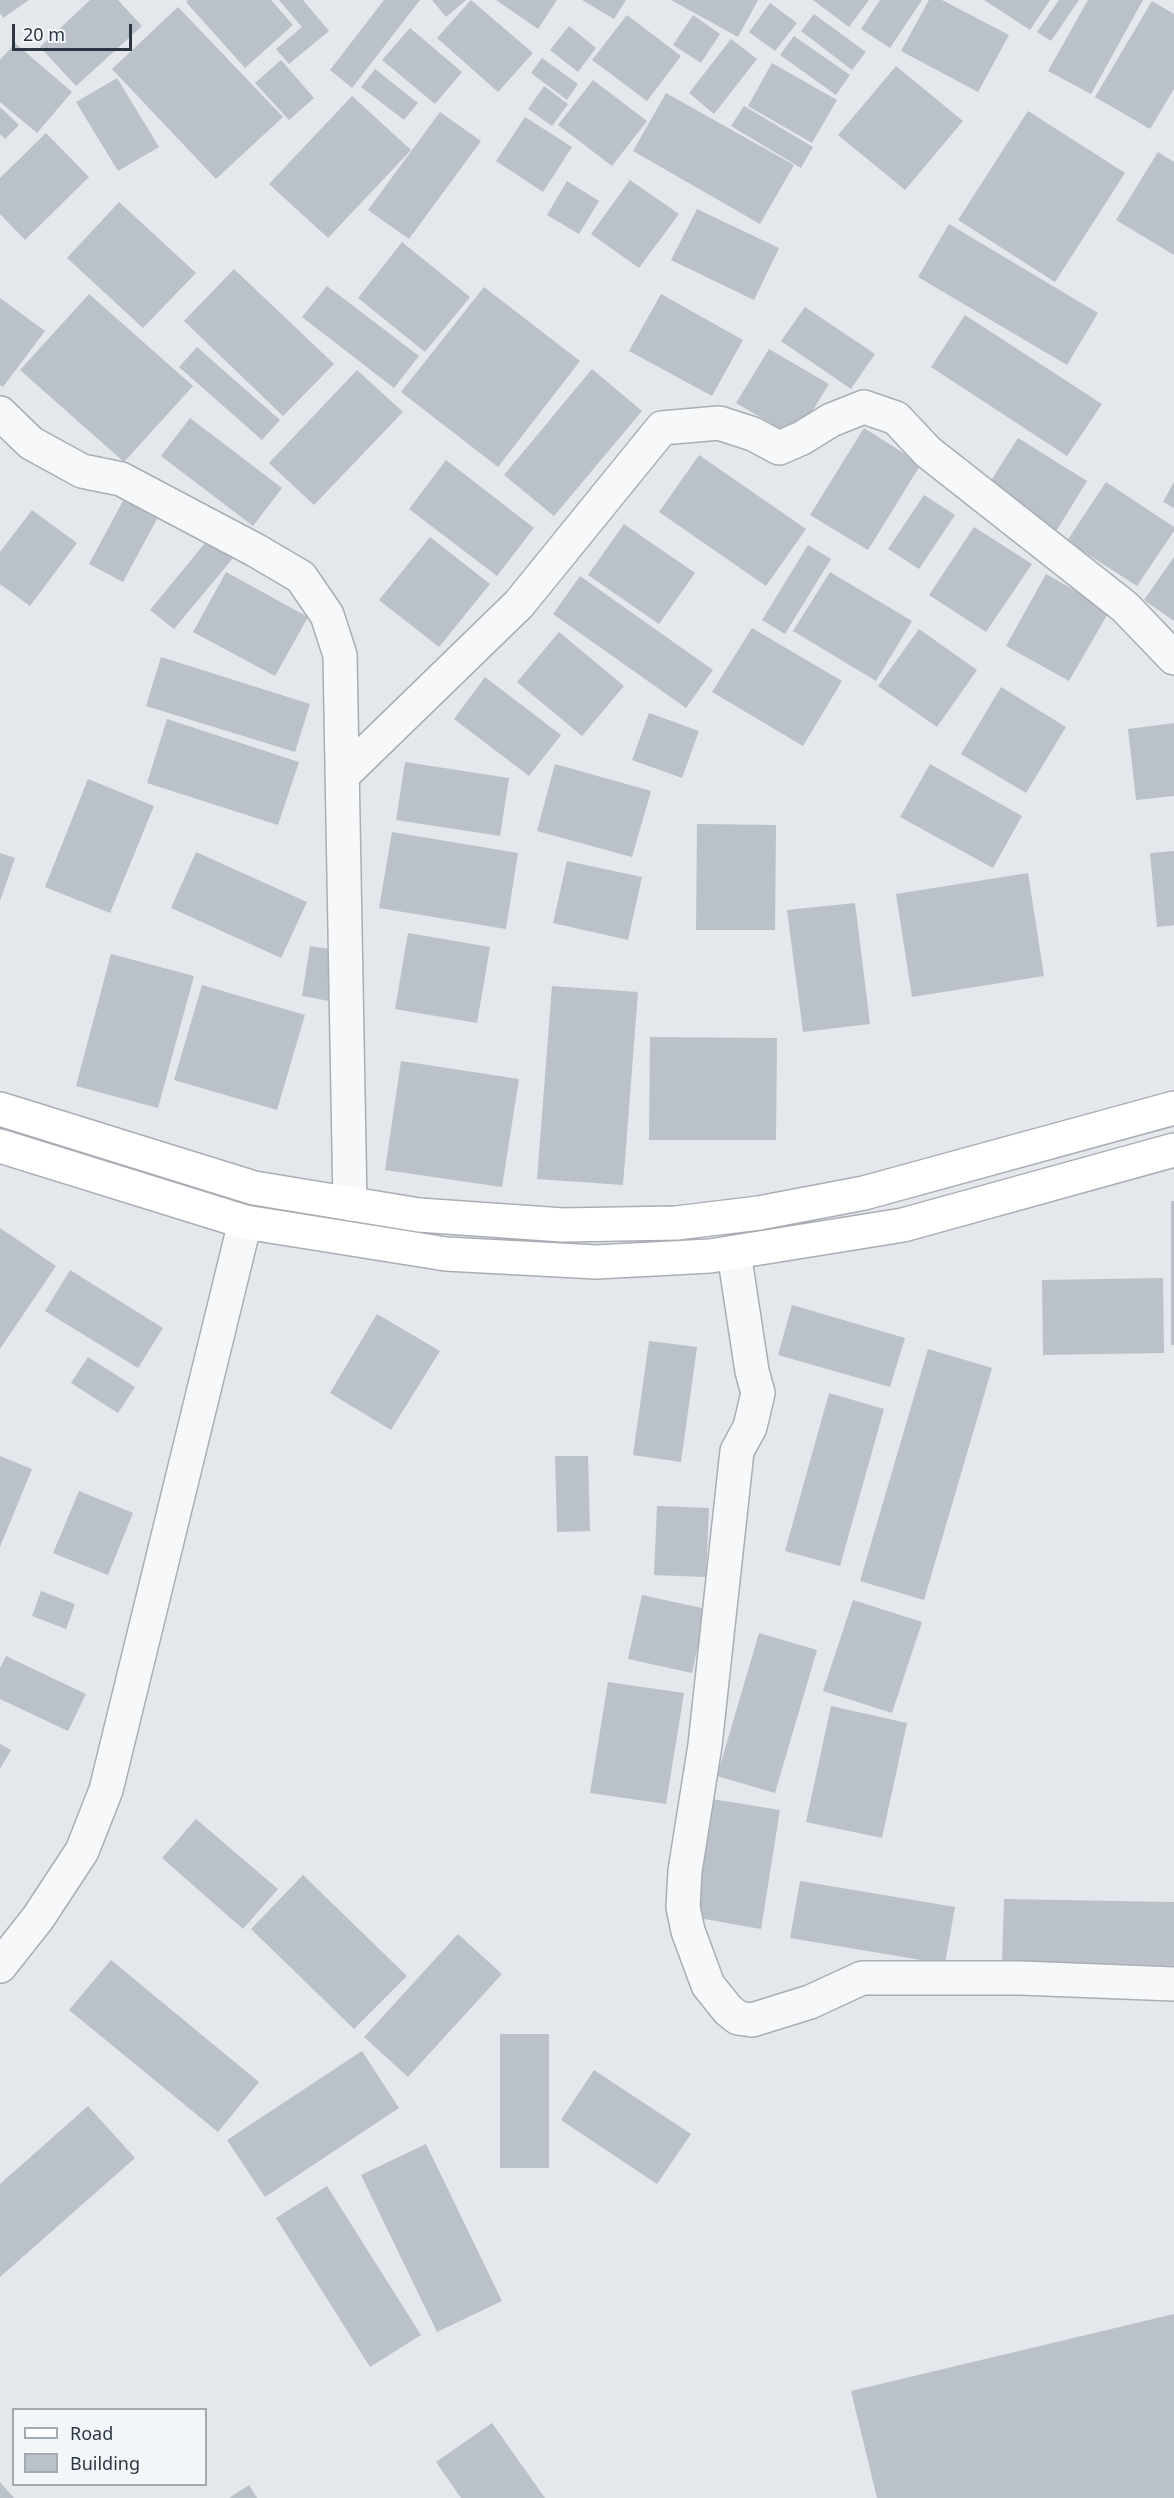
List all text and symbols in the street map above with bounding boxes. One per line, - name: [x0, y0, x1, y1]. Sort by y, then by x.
- scale bar: [15, 12, 135, 50]
- text: 20 m: [23, 22, 65, 46]
- legend: [12, 2408, 207, 2486]
- text: Road: [70, 2421, 113, 2445]
- text: Building: [70, 2451, 140, 2475]

